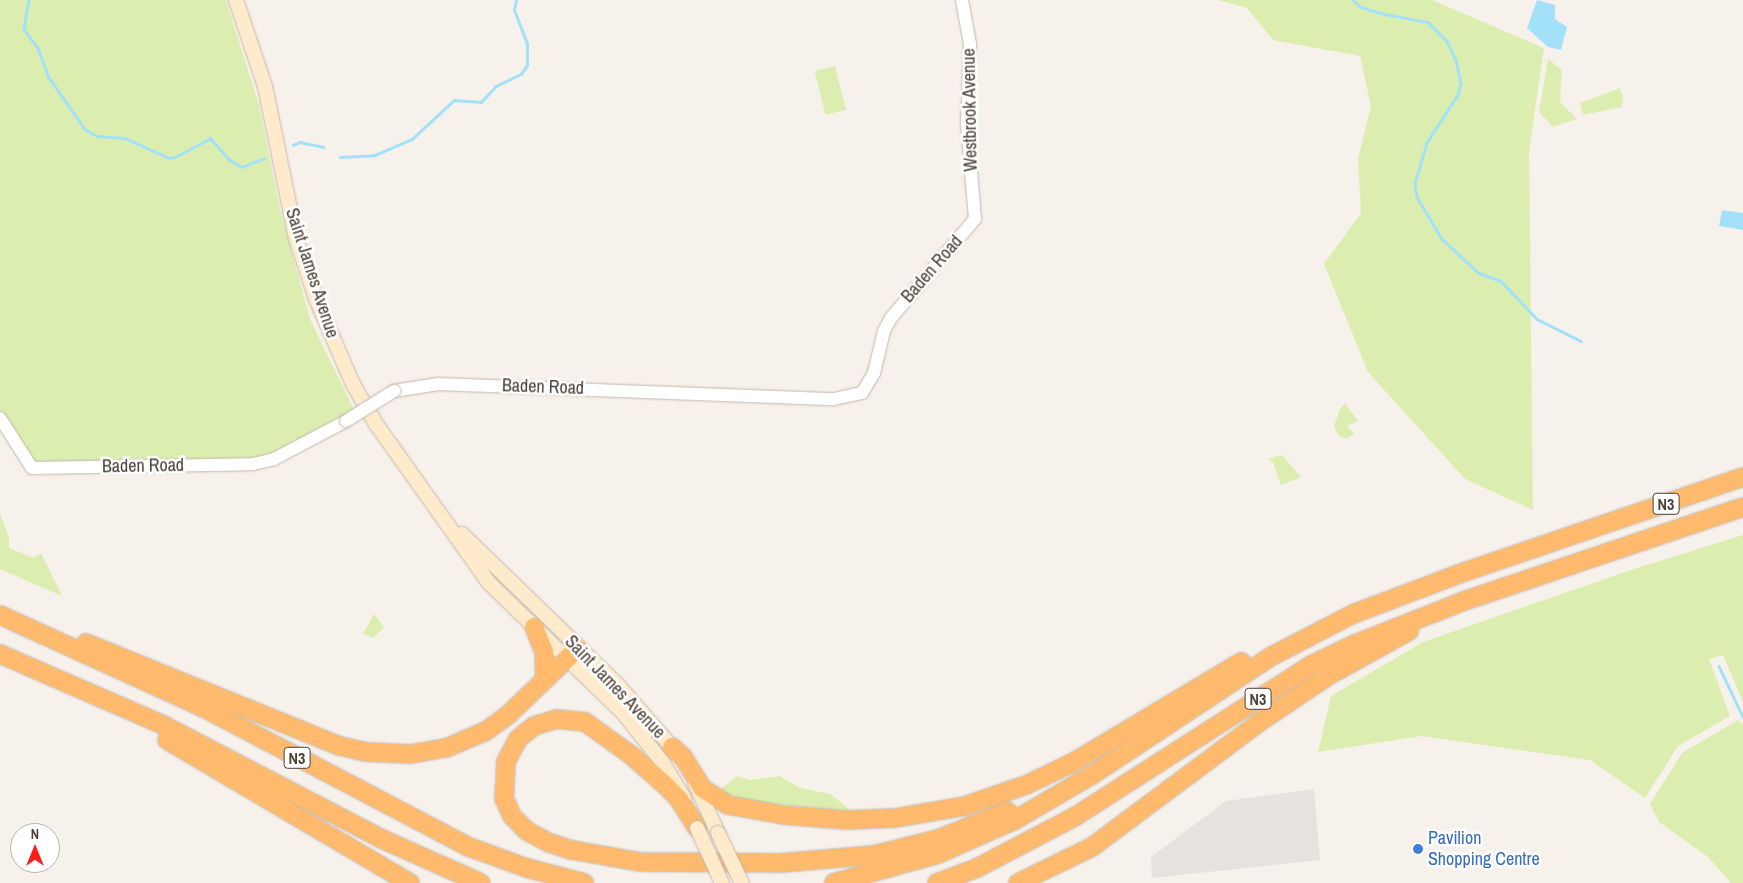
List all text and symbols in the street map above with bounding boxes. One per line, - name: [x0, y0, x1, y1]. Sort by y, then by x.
- street label: Westbrook Avenue: [958, 48, 982, 172]
- street label: Saint James Avenue: [281, 205, 343, 341]
- street label: Baden Road: [897, 231, 967, 307]
- street label: Baden Road: [502, 375, 584, 399]
- street label: Baden Road: [102, 454, 184, 478]
- road number: N3: [1652, 490, 1680, 518]
- street label: Saint James Avenue: [560, 631, 670, 743]
- road number: N3: [1244, 686, 1272, 712]
- road number: N3: [283, 744, 311, 771]
- north arrow: [10, 823, 60, 873]
- text: N: [31, 825, 39, 843]
- place label: Pavilion Shopping Centre: [1428, 828, 1540, 871]
- marker: Pavilion Shopping Centre: [1412, 843, 1424, 855]

